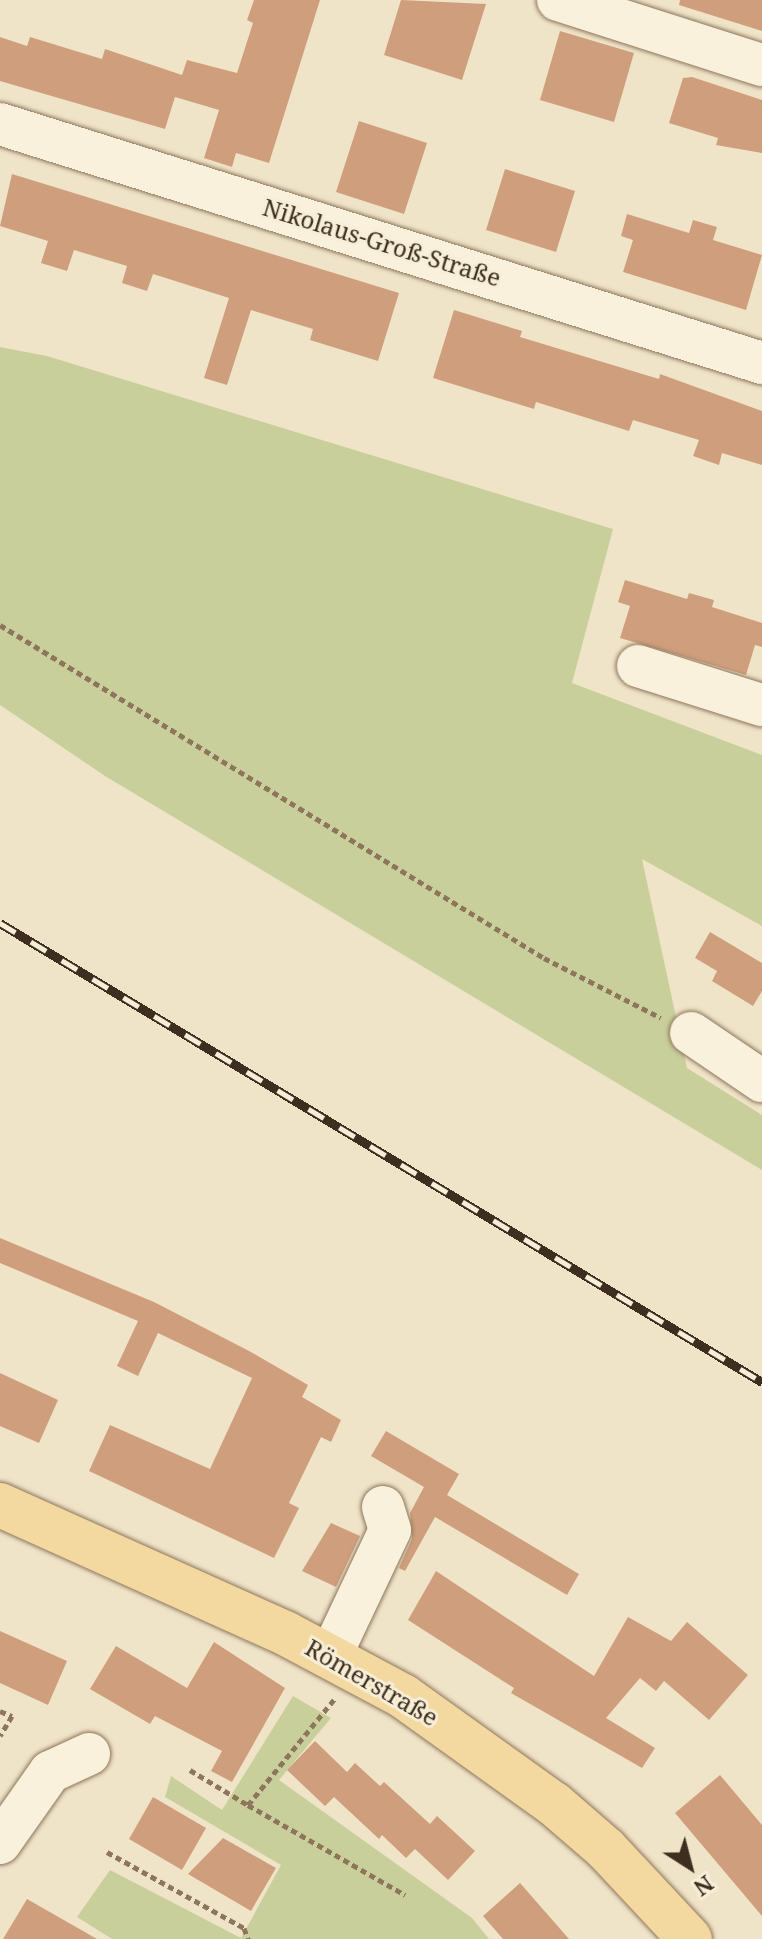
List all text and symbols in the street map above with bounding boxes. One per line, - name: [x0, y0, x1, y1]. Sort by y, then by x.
- street label: Nikolaus-Groß-Straße: [260, 192, 504, 292]
- street label: Römerstraße: [301, 1632, 443, 1732]
- north arrow: [650, 1827, 730, 1907]
- text: N: [688, 1869, 720, 1904]

